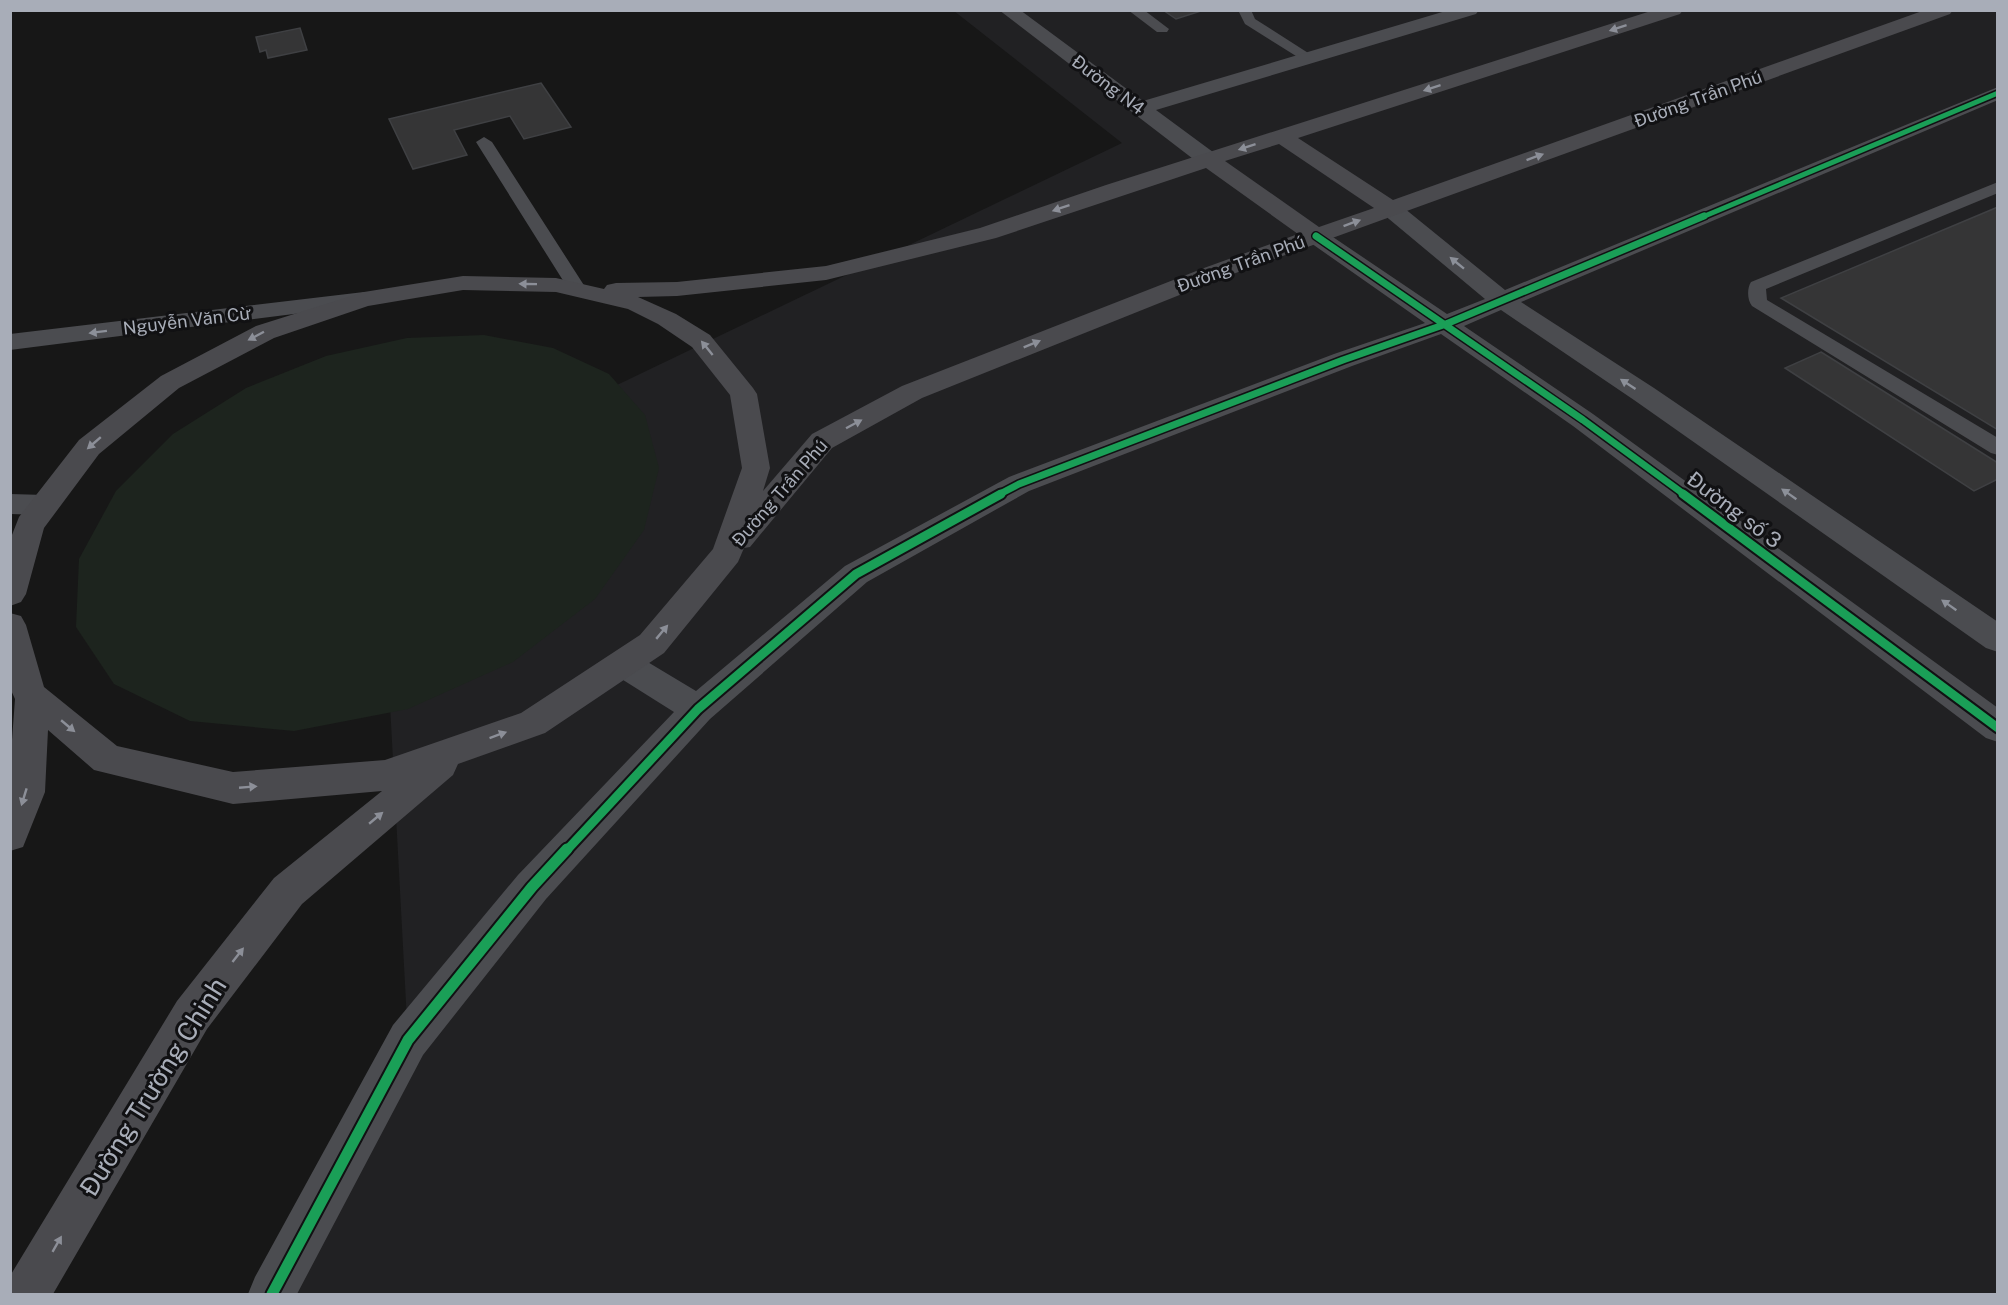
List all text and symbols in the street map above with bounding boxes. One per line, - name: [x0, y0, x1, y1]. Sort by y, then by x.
- one-way arrow: [1609, 24, 1627, 34]
- street label: Đường N4: [1068, 50, 1149, 119]
- street label: Đường Trần Phú: [1631, 66, 1765, 131]
- one-way arrow: [1423, 84, 1441, 93]
- one-way arrow: [1238, 143, 1256, 153]
- one-way arrow: [1526, 152, 1544, 162]
- one-way arrow: [1052, 203, 1070, 213]
- one-way arrow: [1343, 218, 1361, 228]
- street label: Đường Trần Phú: [1174, 231, 1308, 296]
- one-way arrow: [1449, 256, 1465, 269]
- one-way arrow: [518, 279, 537, 289]
- street label: Nguyễn Văn Cừ: [122, 302, 252, 339]
- one-way arrow: [88, 327, 107, 337]
- one-way arrow: [248, 331, 265, 341]
- one-way arrow: [1023, 338, 1041, 348]
- one-way arrow: [701, 341, 714, 356]
- one-way arrow: [1620, 379, 1636, 390]
- one-way arrow: [846, 419, 863, 429]
- street label: Đường Trần Phú: [728, 435, 832, 550]
- one-way arrow: [87, 436, 102, 450]
- street label: Đường số 3: [1682, 466, 1786, 553]
- one-way arrow: [1781, 489, 1797, 500]
- one-way arrow: [1942, 599, 1958, 611]
- one-way arrow: [655, 624, 668, 640]
- one-way arrow: [60, 720, 76, 733]
- one-way arrow: [490, 730, 508, 740]
- one-way arrow: [238, 782, 257, 792]
- one-way arrow: [19, 788, 28, 806]
- one-way arrow: [368, 812, 383, 825]
- one-way arrow: [232, 947, 245, 963]
- street label: Đường Trường Chinh: [73, 972, 232, 1202]
- one-way arrow: [51, 1236, 62, 1252]

